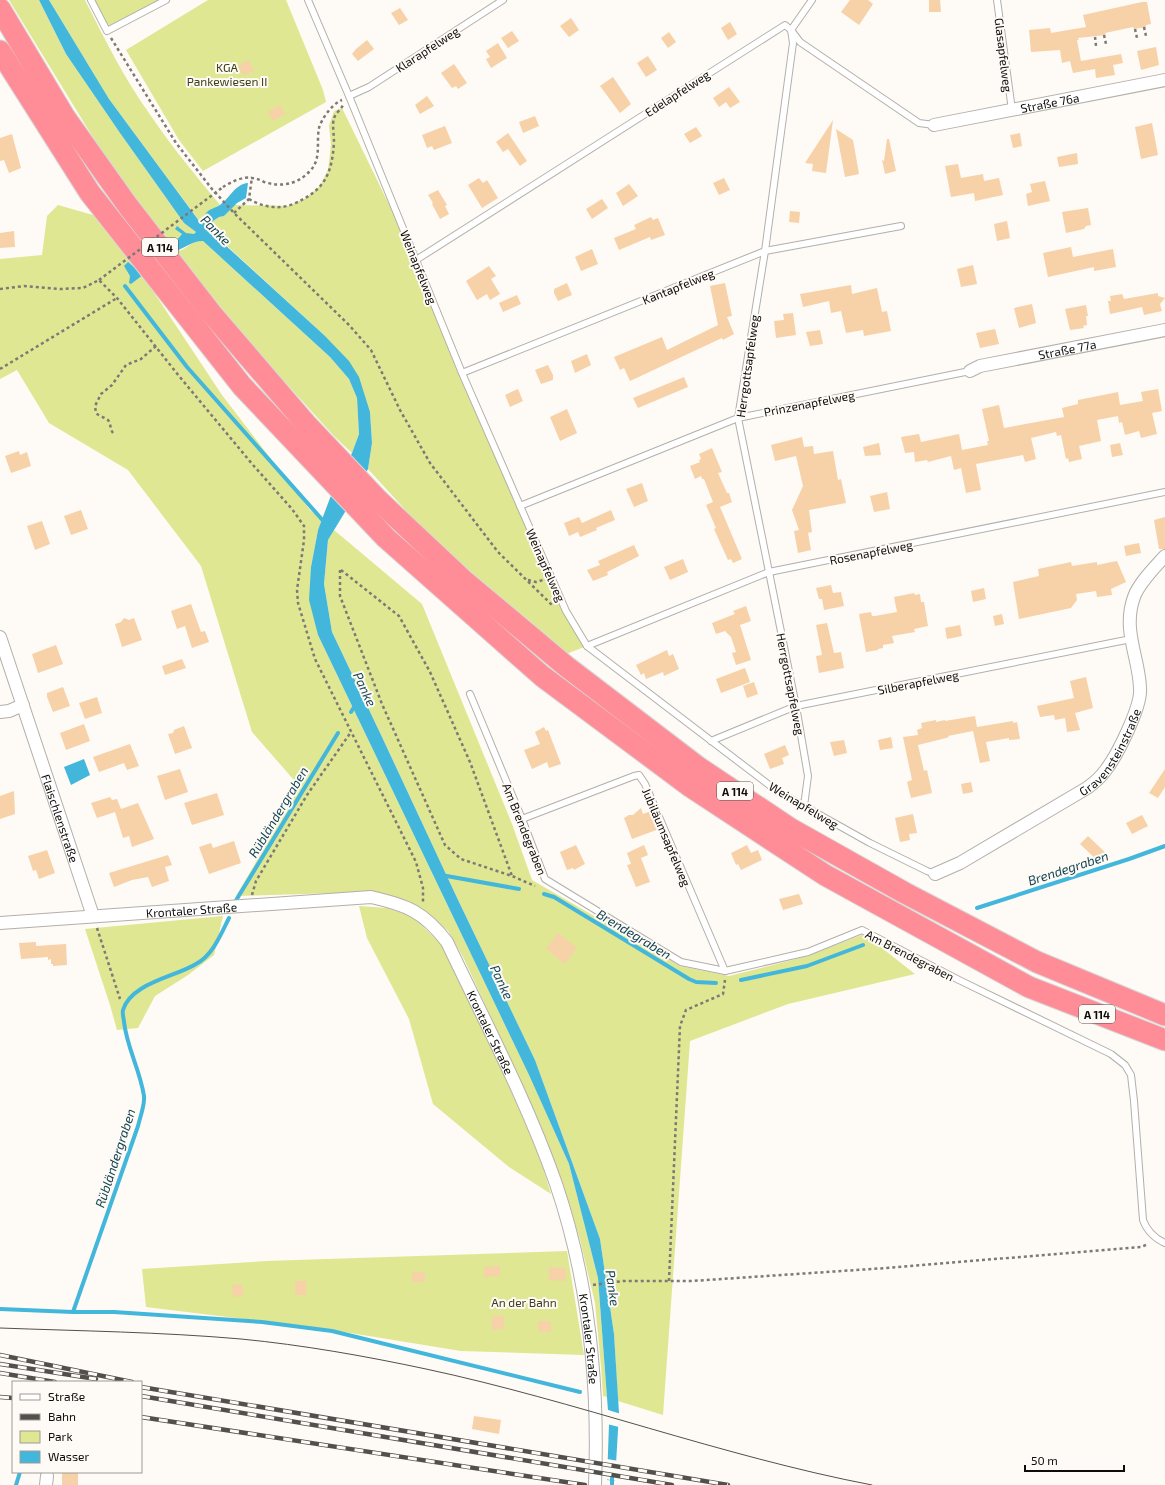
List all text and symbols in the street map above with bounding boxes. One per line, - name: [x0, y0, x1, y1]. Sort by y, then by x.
- street label: Glasapfelweg: [993, 17, 1016, 93]
- street label: Klarapfelweg: [393, 23, 462, 75]
- park label: KGA Pankewiesen II: [187, 60, 267, 88]
- street label: Edelapfelweg: [642, 67, 712, 119]
- street label: Straße 76a: [1019, 90, 1080, 115]
- water label: Panke: [198, 212, 234, 248]
- street label: Weinapfelweg: [398, 228, 440, 306]
- road number: A 114: [142, 238, 178, 256]
- street label: Kantapfelweg: [640, 265, 716, 307]
- street label: Herrgottsapfelweg: [733, 313, 761, 418]
- street label: Straße 77a: [1037, 337, 1097, 362]
- street label: Prinzenapfelweg: [762, 387, 856, 419]
- street label: Weinapfelweg: [524, 526, 568, 604]
- street label: Rosenapfelweg: [828, 537, 914, 567]
- street label: Herrgottsapfelweg: [774, 632, 808, 736]
- street label: Silberapfelweg: [876, 667, 960, 697]
- water label: Panke: [350, 669, 380, 709]
- street label: Gravensteinstraße: [1077, 707, 1143, 798]
- water label: Rübländergraben: [245, 764, 311, 860]
- street label: Flaischlenstraße: [39, 772, 82, 864]
- street label: Weinapfelweg: [767, 779, 841, 831]
- street label: Am Brendegraben: [500, 781, 550, 877]
- road number: A 114: [717, 782, 753, 800]
- street label: Jubiläumsapfelweg: [640, 786, 694, 888]
- water label: Brendegraben: [1026, 847, 1110, 889]
- street label: Krontaler Straße: [146, 899, 238, 920]
- water label: Brendegraben: [594, 906, 674, 962]
- street label: Am Brendegraben: [863, 927, 957, 983]
- water label: Panke: [487, 962, 517, 1002]
- street label: Krontaler Straße: [464, 988, 517, 1076]
- road number: A 114: [1079, 1005, 1115, 1023]
- water label: Rübländergraben: [91, 1107, 139, 1209]
- water label: Panke: [603, 1269, 623, 1307]
- street label: Krontaler Straße: [577, 1292, 601, 1385]
- park label: An der Bahn: [491, 1295, 557, 1309]
- legend: [12, 1381, 142, 1473]
- text: Straße: [48, 1389, 85, 1403]
- text: Bahn: [48, 1409, 76, 1423]
- text: Park: [48, 1429, 73, 1443]
- scale bar: [1025, 1447, 1124, 1473]
- text: Wasser: [48, 1449, 89, 1463]
- text: 50 m: [1031, 1453, 1058, 1467]

